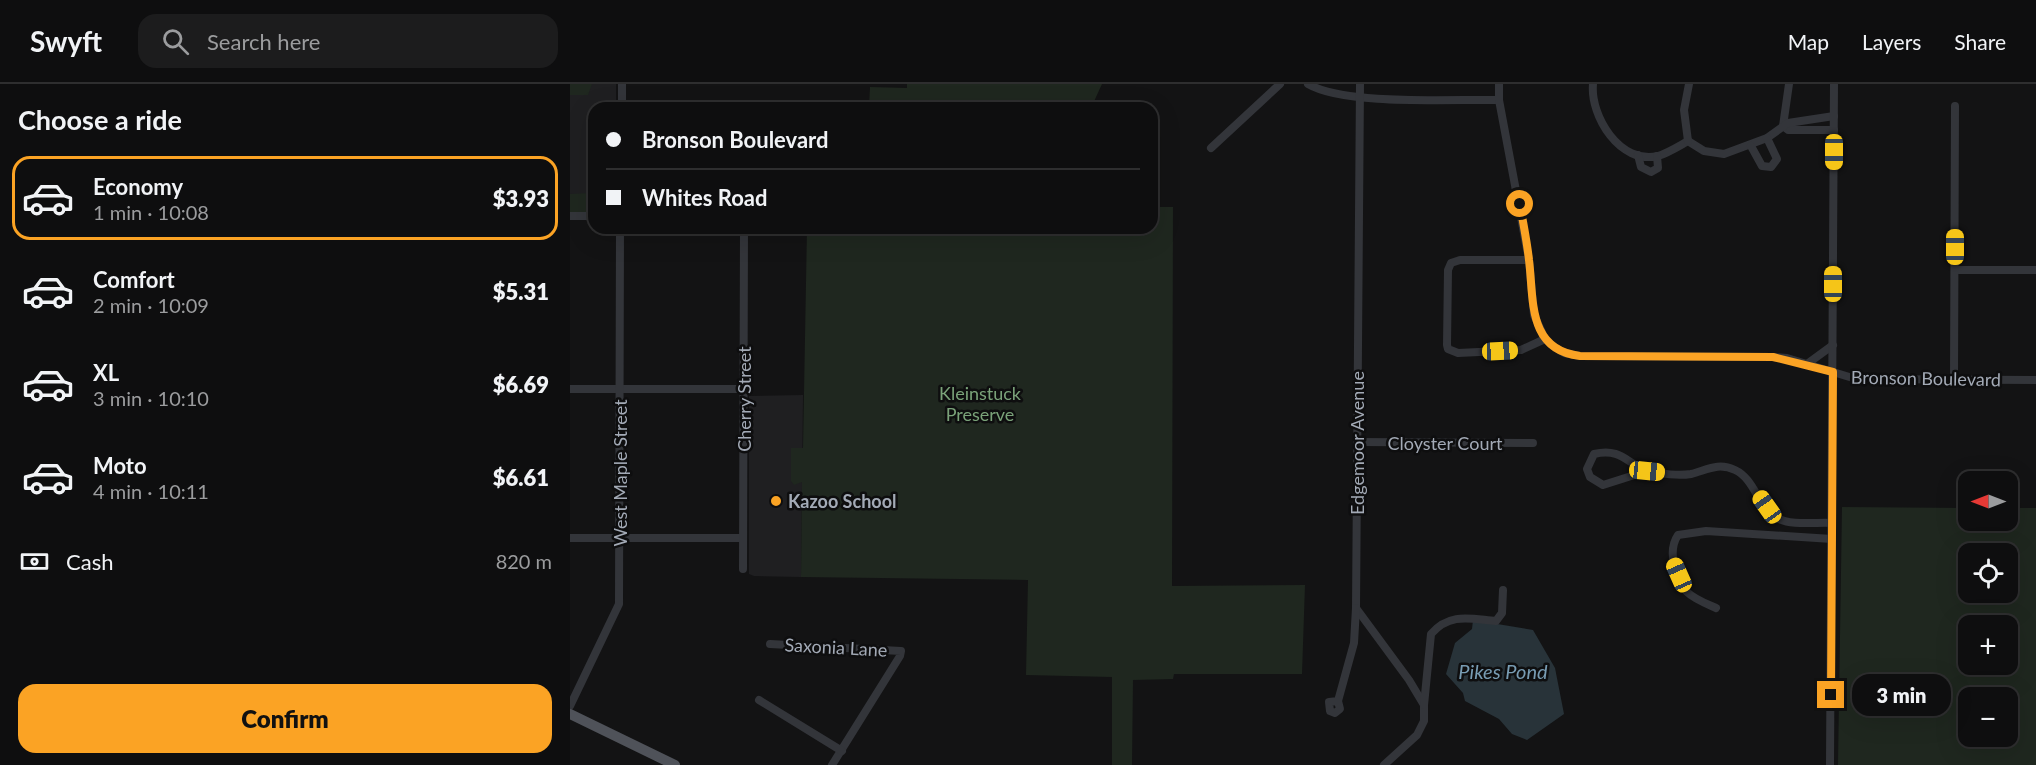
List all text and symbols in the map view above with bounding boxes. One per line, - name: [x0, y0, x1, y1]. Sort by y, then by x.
- search box: [138, 14, 558, 68]
- text: Swyft: [30, 24, 102, 58]
- icon: search: [159, 25, 192, 58]
- text: Search here: [207, 28, 320, 55]
- text: Map: [1788, 29, 1829, 54]
- text: Layers: [1862, 29, 1921, 54]
- text: Share: [1954, 29, 2006, 54]
- text: Choose a ride: [18, 103, 182, 136]
- text: Bronson Boulevard: [642, 126, 828, 153]
- car: [1825, 134, 1843, 170]
- icon: car: [21, 171, 75, 225]
- text: Economy: [93, 173, 183, 200]
- text: Whites Road: [642, 184, 768, 211]
- text: $3.93: [493, 185, 549, 212]
- route start: [1506, 190, 1533, 217]
- text: 1 min · 10:08: [93, 200, 209, 224]
- car: [1946, 229, 1964, 265]
- icon: car: [21, 264, 75, 318]
- text: Comfort: [93, 266, 175, 293]
- car: [1824, 266, 1842, 302]
- text: $5.31: [493, 278, 549, 305]
- text: 2 min · 10:09: [93, 293, 209, 317]
- car: [1482, 341, 1518, 361]
- street label: Cherry Street: [733, 346, 755, 452]
- icon: car: [21, 357, 75, 411]
- text: XL: [93, 359, 119, 386]
- street label: Bronson Boulevard: [1851, 366, 2001, 390]
- text: $6.69: [493, 371, 549, 398]
- street label: Edgemoor Avenue: [1346, 371, 1368, 515]
- park label: Kleinstuck Preserve: [939, 382, 1022, 425]
- text: 3 min · 10:10: [93, 386, 209, 410]
- street label: West Maple Street: [609, 399, 631, 547]
- street label: Cloyster Court: [1388, 432, 1503, 454]
- icon: car: [21, 450, 75, 504]
- text: Moto: [93, 452, 147, 479]
- car: [1628, 460, 1666, 482]
- text: $6.61: [493, 464, 549, 491]
- north arrow: [1958, 471, 2018, 531]
- map controls: [1958, 471, 2018, 747]
- text: 4 min · 10:11: [93, 479, 209, 503]
- car: [1749, 487, 1785, 527]
- place label: Kazoo School: [788, 490, 896, 512]
- marker: Kazoo School: [769, 494, 783, 508]
- button: locate: [1958, 543, 2018, 603]
- icon: cash: [18, 545, 51, 578]
- text: Cash: [66, 548, 113, 575]
- text: 820 m: [496, 549, 552, 573]
- car: [1663, 555, 1695, 595]
- button: +: [1958, 615, 2018, 675]
- street label: Saxonia Lane: [784, 633, 888, 661]
- water label: Pikes Pond: [1458, 659, 1548, 683]
- callout: 3 min: [1852, 674, 1951, 716]
- route end: [1817, 681, 1844, 708]
- text: 3 min: [1877, 683, 1926, 707]
- button: Confirm: [18, 684, 552, 753]
- button: −: [1958, 687, 2018, 747]

